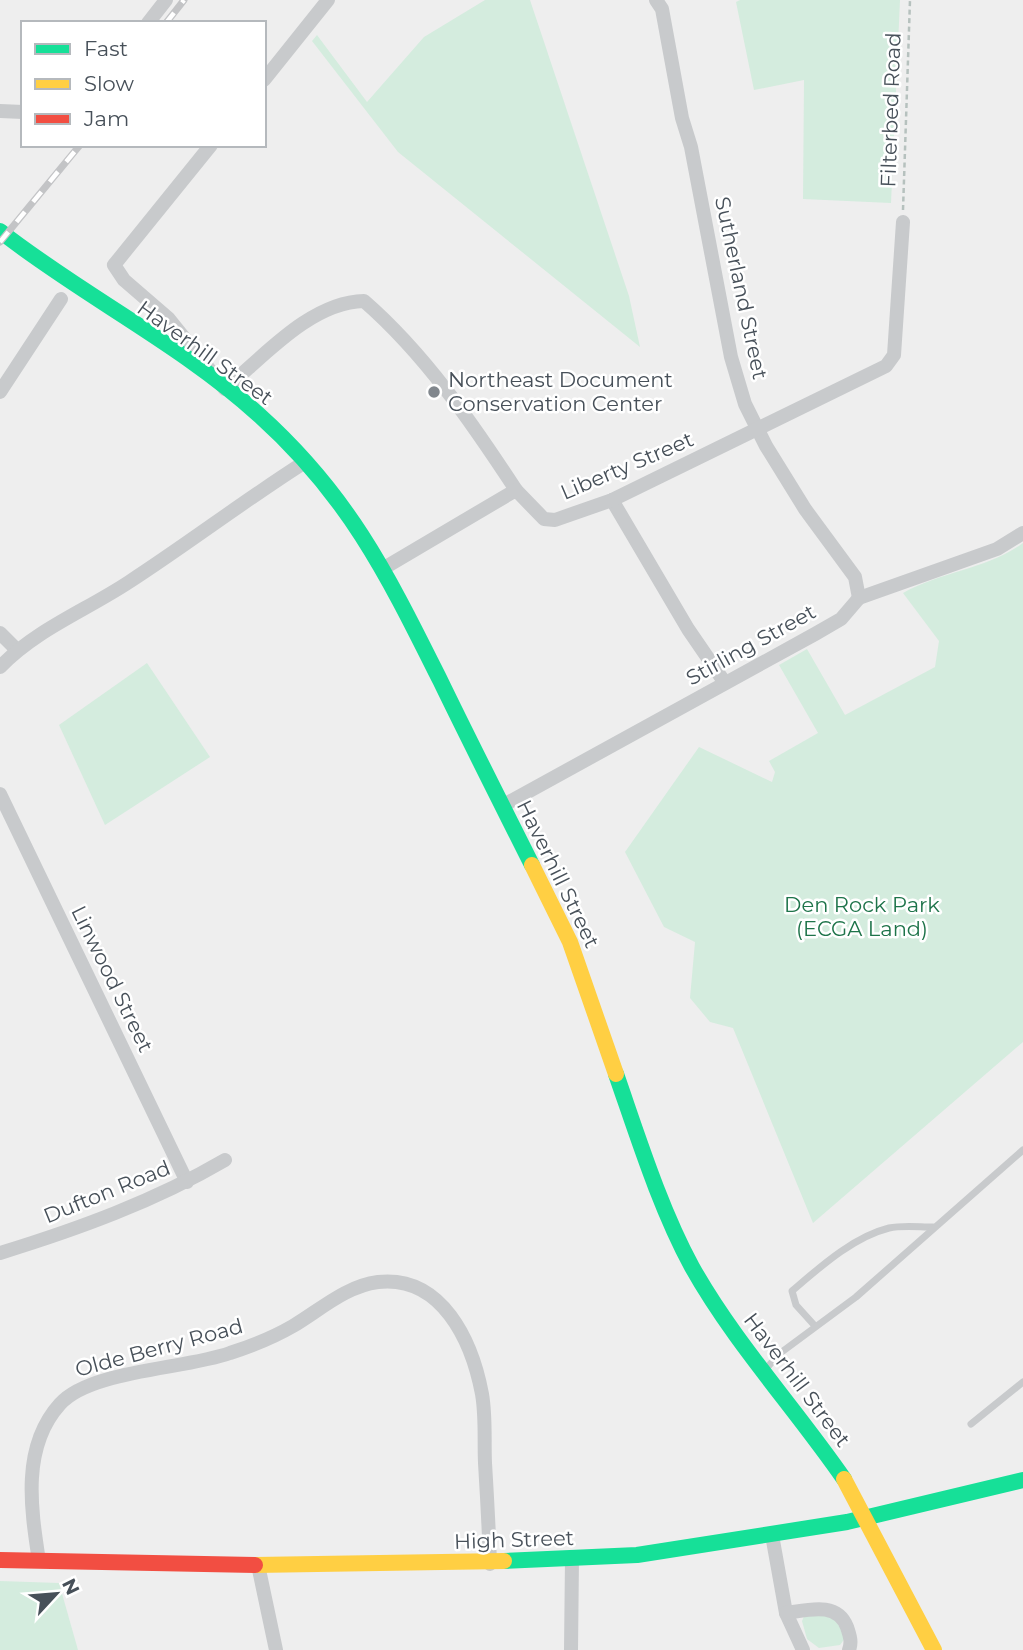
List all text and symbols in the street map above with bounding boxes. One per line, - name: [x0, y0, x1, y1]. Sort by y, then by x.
- legend: [21, 21, 266, 147]
- street label: Filterbed Road: [875, 32, 906, 188]
- text: Fast: [84, 36, 128, 61]
- text: Slow: [84, 71, 134, 96]
- text: Jam: [83, 106, 129, 131]
- street label: Sutherland Street: [710, 194, 773, 382]
- street label: Haverhill Street: [133, 295, 278, 410]
- place label: Northeast Document Conservation Center: [448, 367, 673, 416]
- marker: Northeast Document Conservation Center: [426, 384, 442, 400]
- street label: Liberty Street: [557, 426, 697, 505]
- street label: Stirling Street: [682, 599, 820, 690]
- street label: Haverhill Street: [512, 796, 605, 952]
- park label: Den Rock Park (ECGA Land): [784, 892, 940, 941]
- street label: Linwood Street: [66, 902, 159, 1056]
- street label: Dufton Road: [40, 1155, 174, 1228]
- street label: Haverhill Street: [739, 1308, 856, 1452]
- street label: Olde Berry Road: [72, 1313, 245, 1382]
- street label: High Street: [453, 1525, 575, 1554]
- north arrow: [21, 1559, 91, 1629]
- text: N: [57, 1575, 85, 1599]

